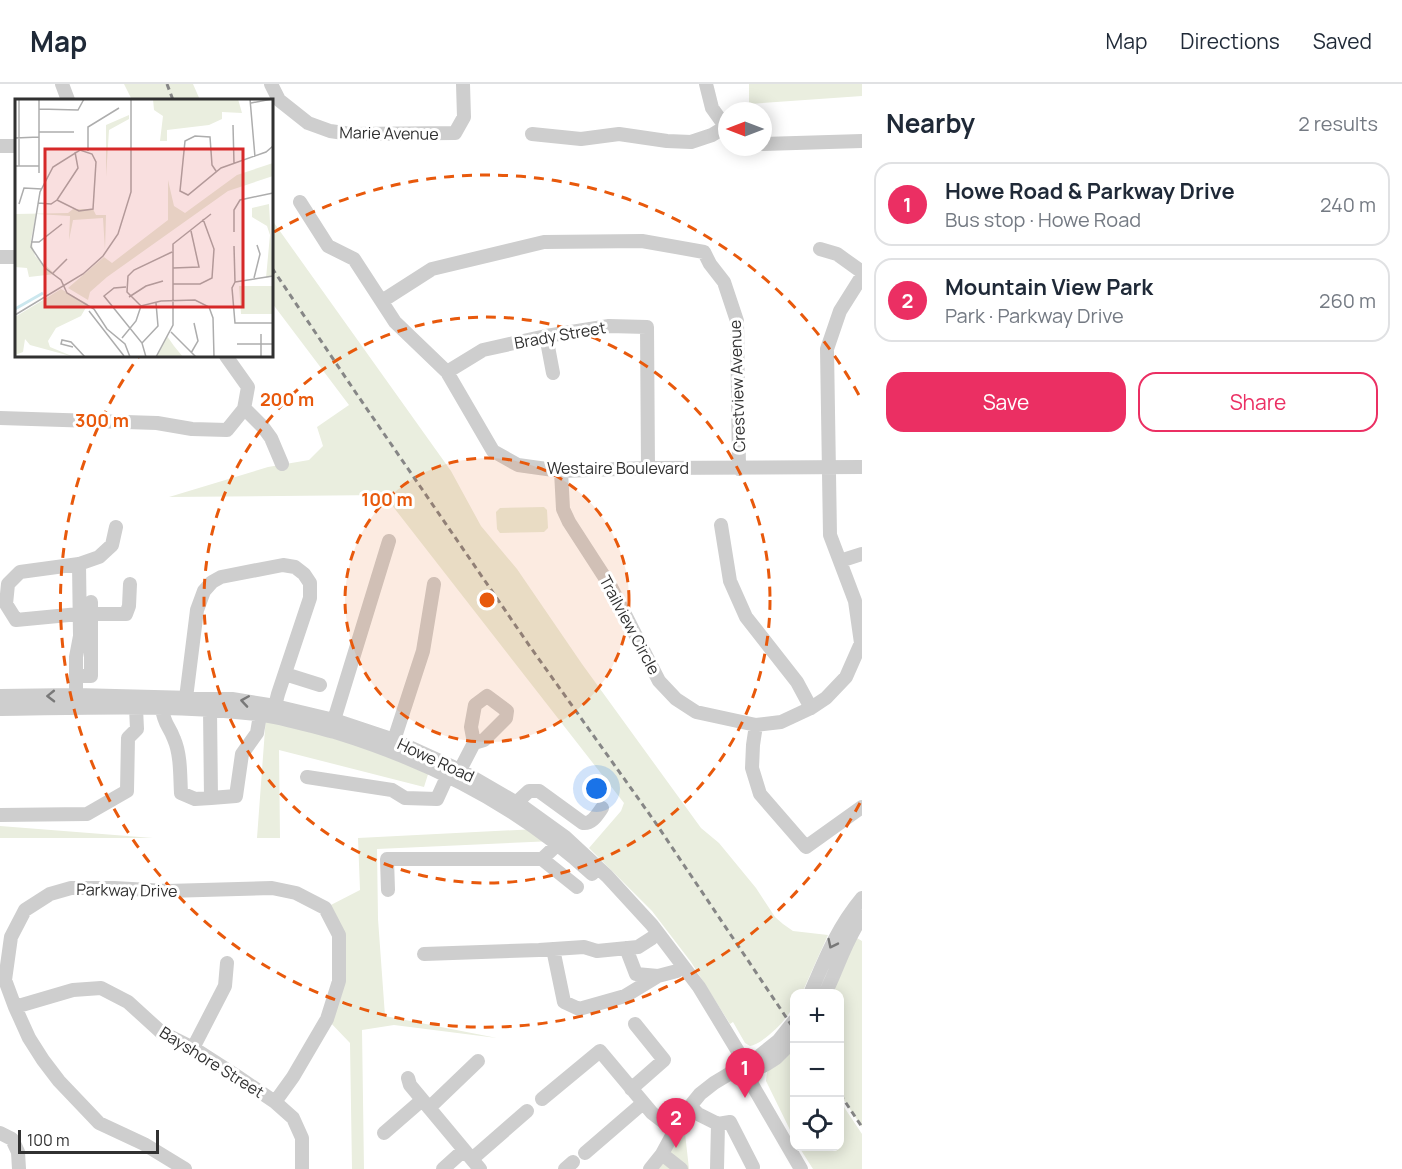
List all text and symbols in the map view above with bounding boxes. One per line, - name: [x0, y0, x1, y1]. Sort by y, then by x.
- text: Map: [30, 22, 87, 60]
- text: Map: [1106, 27, 1147, 55]
- text: Directions: [1180, 27, 1280, 55]
- text: Saved: [1313, 27, 1372, 55]
- inset map: [15, 99, 273, 357]
- north arrow: [718, 102, 772, 156]
- text: Nearby: [886, 105, 975, 141]
- text: 2 results: [1298, 110, 1378, 137]
- street label: Marie Avenue: [339, 121, 439, 145]
- text: Howe Road & Parkway Drive: [945, 176, 1235, 206]
- text: 1: [903, 191, 912, 218]
- text: 240 m: [1320, 191, 1376, 218]
- text: Bus stop · Howe Road: [945, 206, 1141, 233]
- text: Mountain View Park: [945, 272, 1153, 302]
- text: 2: [902, 287, 913, 314]
- text: 260 m: [1319, 287, 1376, 314]
- text: Park · Parkway Drive: [945, 302, 1124, 329]
- street label: Brady Street: [513, 316, 607, 354]
- street label: Crestview Avenue: [724, 319, 750, 453]
- button: Save: [886, 372, 1126, 432]
- button: Share: [1138, 372, 1378, 432]
- text: 200 m: [260, 387, 314, 411]
- text: 300 m: [75, 408, 129, 432]
- street label: Westaire Boulevard: [547, 457, 689, 479]
- text: 100 m: [361, 487, 413, 511]
- street label: Trailview Circle: [595, 572, 665, 678]
- centre of rings: [477, 590, 497, 610]
- one-way arrow: [46, 689, 55, 702]
- one-way arrow: [241, 696, 250, 708]
- street label: Howe Road: [394, 733, 478, 787]
- your location: [582, 774, 611, 803]
- street label: Parkway Drive: [76, 878, 178, 902]
- one-way arrow: [828, 937, 840, 948]
- map controls: [790, 989, 844, 1151]
- button: +: [790, 989, 844, 1043]
- street label: Bayshore Street: [156, 1021, 268, 1103]
- button: −: [790, 1043, 844, 1097]
- pin: 1: [726, 1048, 764, 1098]
- button: locate: [790, 1097, 844, 1151]
- pin: 2: [656, 1098, 696, 1148]
- scale bar: [18, 1127, 159, 1154]
- text: 100 m: [27, 1129, 70, 1151]

